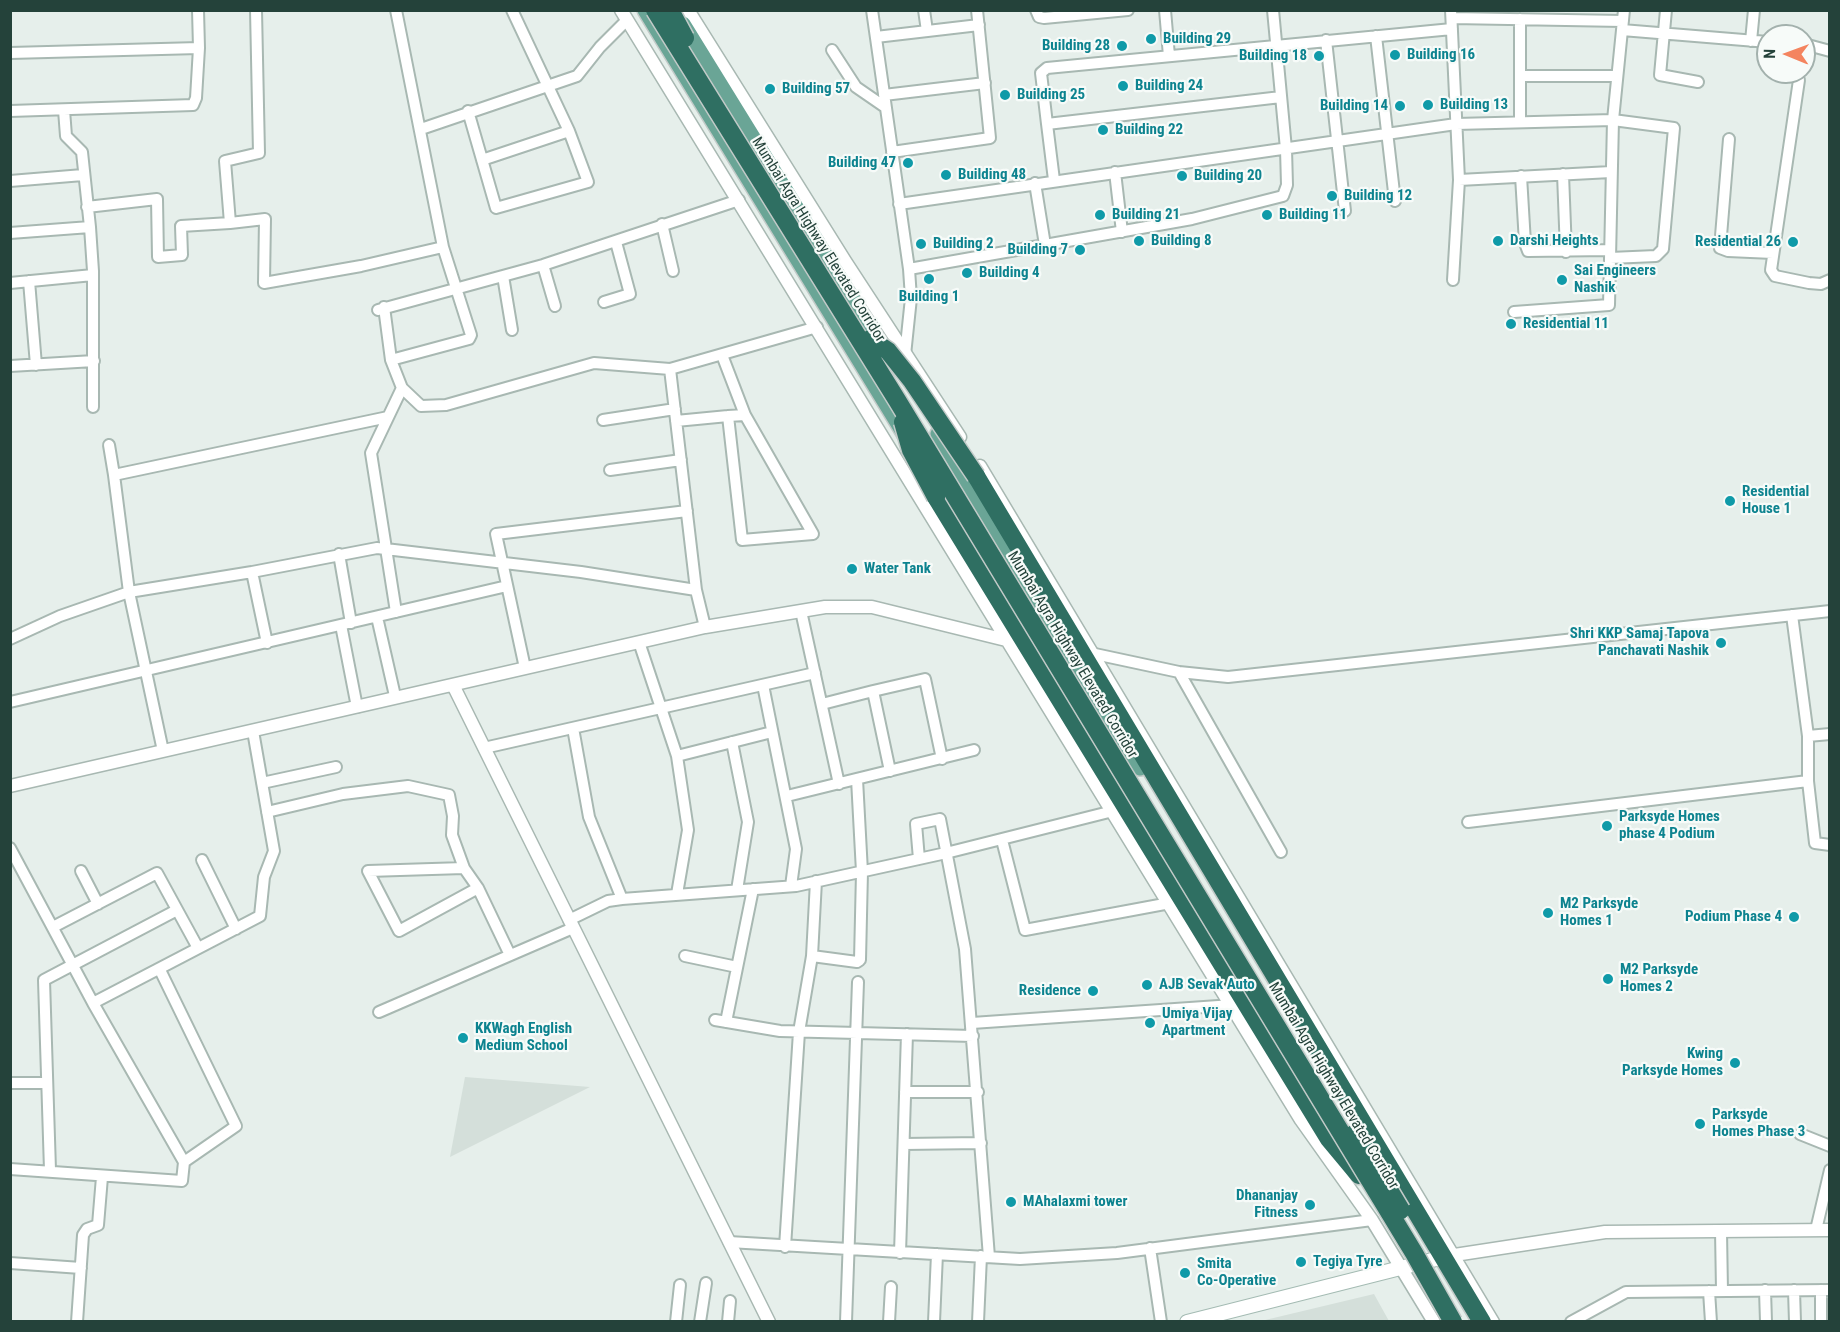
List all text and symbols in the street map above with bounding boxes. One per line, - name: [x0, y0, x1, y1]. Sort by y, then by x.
- north arrow: [1756, 24, 1816, 84]
- place label: Building 29: [1163, 30, 1231, 48]
- marker: Building 29: [1144, 32, 1158, 46]
- place label: Building 28: [1042, 37, 1110, 55]
- marker: Building 28: [1115, 39, 1129, 53]
- place label: Building 16: [1407, 46, 1475, 64]
- place label: Building 18: [1239, 47, 1307, 65]
- marker: Building 16: [1388, 48, 1402, 62]
- marker: Building 18: [1312, 49, 1326, 63]
- text: N: [1760, 49, 1779, 59]
- place label: Building 24: [1135, 77, 1203, 95]
- marker: Building 24: [1116, 79, 1130, 93]
- place label: Building 57: [782, 80, 850, 98]
- marker: Building 57: [763, 82, 777, 96]
- place label: Building 25: [1017, 86, 1085, 104]
- marker: Building 25: [998, 88, 1012, 102]
- place label: Building 13: [1440, 96, 1508, 114]
- place label: Building 14: [1320, 97, 1388, 115]
- marker: Building 13: [1421, 98, 1435, 112]
- marker: Building 14: [1393, 99, 1407, 113]
- place label: Building 22: [1115, 121, 1183, 139]
- marker: Building 22: [1096, 123, 1110, 137]
- street label: Mumbai Agra Highway Elevated Corridor: [747, 134, 889, 346]
- place label: Building 47: [828, 154, 896, 172]
- marker: Building 47: [901, 156, 915, 170]
- place label: Building 48: [958, 166, 1026, 184]
- place label: Building 20: [1194, 167, 1262, 185]
- marker: Building 48: [939, 168, 953, 182]
- marker: Building 20: [1175, 169, 1189, 183]
- place label: Building 12: [1344, 187, 1412, 205]
- marker: Building 12: [1325, 189, 1339, 203]
- place label: Building 21: [1112, 206, 1180, 224]
- place label: Building 11: [1279, 206, 1347, 224]
- marker: Building 21: [1093, 208, 1107, 222]
- marker: Building 11: [1260, 208, 1274, 222]
- place label: Building 8: [1151, 232, 1212, 250]
- place label: Darshi Heights: [1510, 232, 1598, 250]
- place label: Residential 26: [1695, 233, 1781, 251]
- marker: Building 8: [1132, 234, 1146, 248]
- marker: Darshi Heights: [1491, 234, 1505, 248]
- place label: Building 2: [933, 235, 994, 253]
- marker: Residential 26: [1786, 235, 1800, 249]
- marker: Building 2: [914, 237, 928, 251]
- place label: Building 7: [1007, 241, 1068, 259]
- marker: Building 7: [1073, 243, 1087, 257]
- place label: Sai Engineers Nashik: [1574, 262, 1656, 297]
- place label: Building 4: [979, 264, 1040, 282]
- marker: Building 4: [960, 266, 974, 280]
- marker: Building 1: [922, 272, 936, 286]
- marker: Sai Engineers Nashik: [1555, 273, 1569, 287]
- place label: Building 1: [899, 288, 959, 306]
- place label: Residential 11: [1523, 315, 1609, 333]
- marker: Residential 11: [1504, 317, 1518, 331]
- place label: Residential House 1: [1742, 483, 1809, 518]
- marker: Residential House 1: [1723, 494, 1737, 508]
- street label: Mumbai Agra Highway Elevated Corridor: [1003, 548, 1141, 762]
- place label: Water Tank: [864, 560, 931, 578]
- marker: Water Tank: [845, 562, 859, 576]
- place label: Shri KKP Samaj Tapova Panchavati Nashik: [1570, 625, 1709, 660]
- marker: Shri KKP Samaj Tapova Panchavati Nashik: [1714, 636, 1728, 650]
- place label: Parksyde Homes phase 4 Podium: [1619, 808, 1720, 843]
- marker: Parksyde Homes phase 4 Podium: [1600, 819, 1614, 833]
- place label: M2 Parksyde Homes 1: [1560, 895, 1638, 930]
- marker: M2 Parksyde Homes 1: [1541, 906, 1555, 920]
- place label: Podium Phase 4: [1685, 908, 1782, 926]
- marker: Podium Phase 4: [1787, 910, 1801, 924]
- place label: M2 Parksyde Homes 2: [1620, 961, 1698, 996]
- marker: M2 Parksyde Homes 2: [1601, 972, 1615, 986]
- place label: AJB Sevak Auto: [1159, 976, 1255, 994]
- marker: AJB Sevak Auto: [1140, 978, 1154, 992]
- street label: Mumbai Agra Highway Elevated Corridor: [1264, 979, 1402, 1193]
- place label: Residence: [1019, 982, 1081, 1000]
- marker: Residence: [1086, 984, 1100, 998]
- place label: Umiya Vijay Apartment: [1162, 1005, 1232, 1040]
- marker: Umiya Vijay Apartment: [1143, 1016, 1157, 1030]
- place label: KKWagh English Medium School: [475, 1020, 572, 1055]
- marker: KKWagh English Medium School: [456, 1031, 470, 1045]
- place label: Kwing Parksyde Homes: [1622, 1045, 1723, 1080]
- marker: Kwing Parksyde Homes: [1728, 1056, 1742, 1070]
- place label: Parksyde Homes Phase 3: [1712, 1106, 1805, 1141]
- marker: Parksyde Homes Phase 3: [1693, 1117, 1707, 1131]
- place label: Dhananjay Fitness: [1236, 1187, 1298, 1222]
- place label: MAhalaxmi tower: [1023, 1193, 1127, 1211]
- marker: MAhalaxmi tower: [1004, 1195, 1018, 1209]
- marker: Dhananjay Fitness: [1303, 1198, 1317, 1212]
- place label: Tegiya Tyre: [1313, 1253, 1382, 1271]
- place label: Smita Co-Operative: [1197, 1255, 1276, 1290]
- marker: Tegiya Tyre: [1294, 1255, 1308, 1269]
- marker: Smita Co-Operative: [1178, 1266, 1192, 1280]

